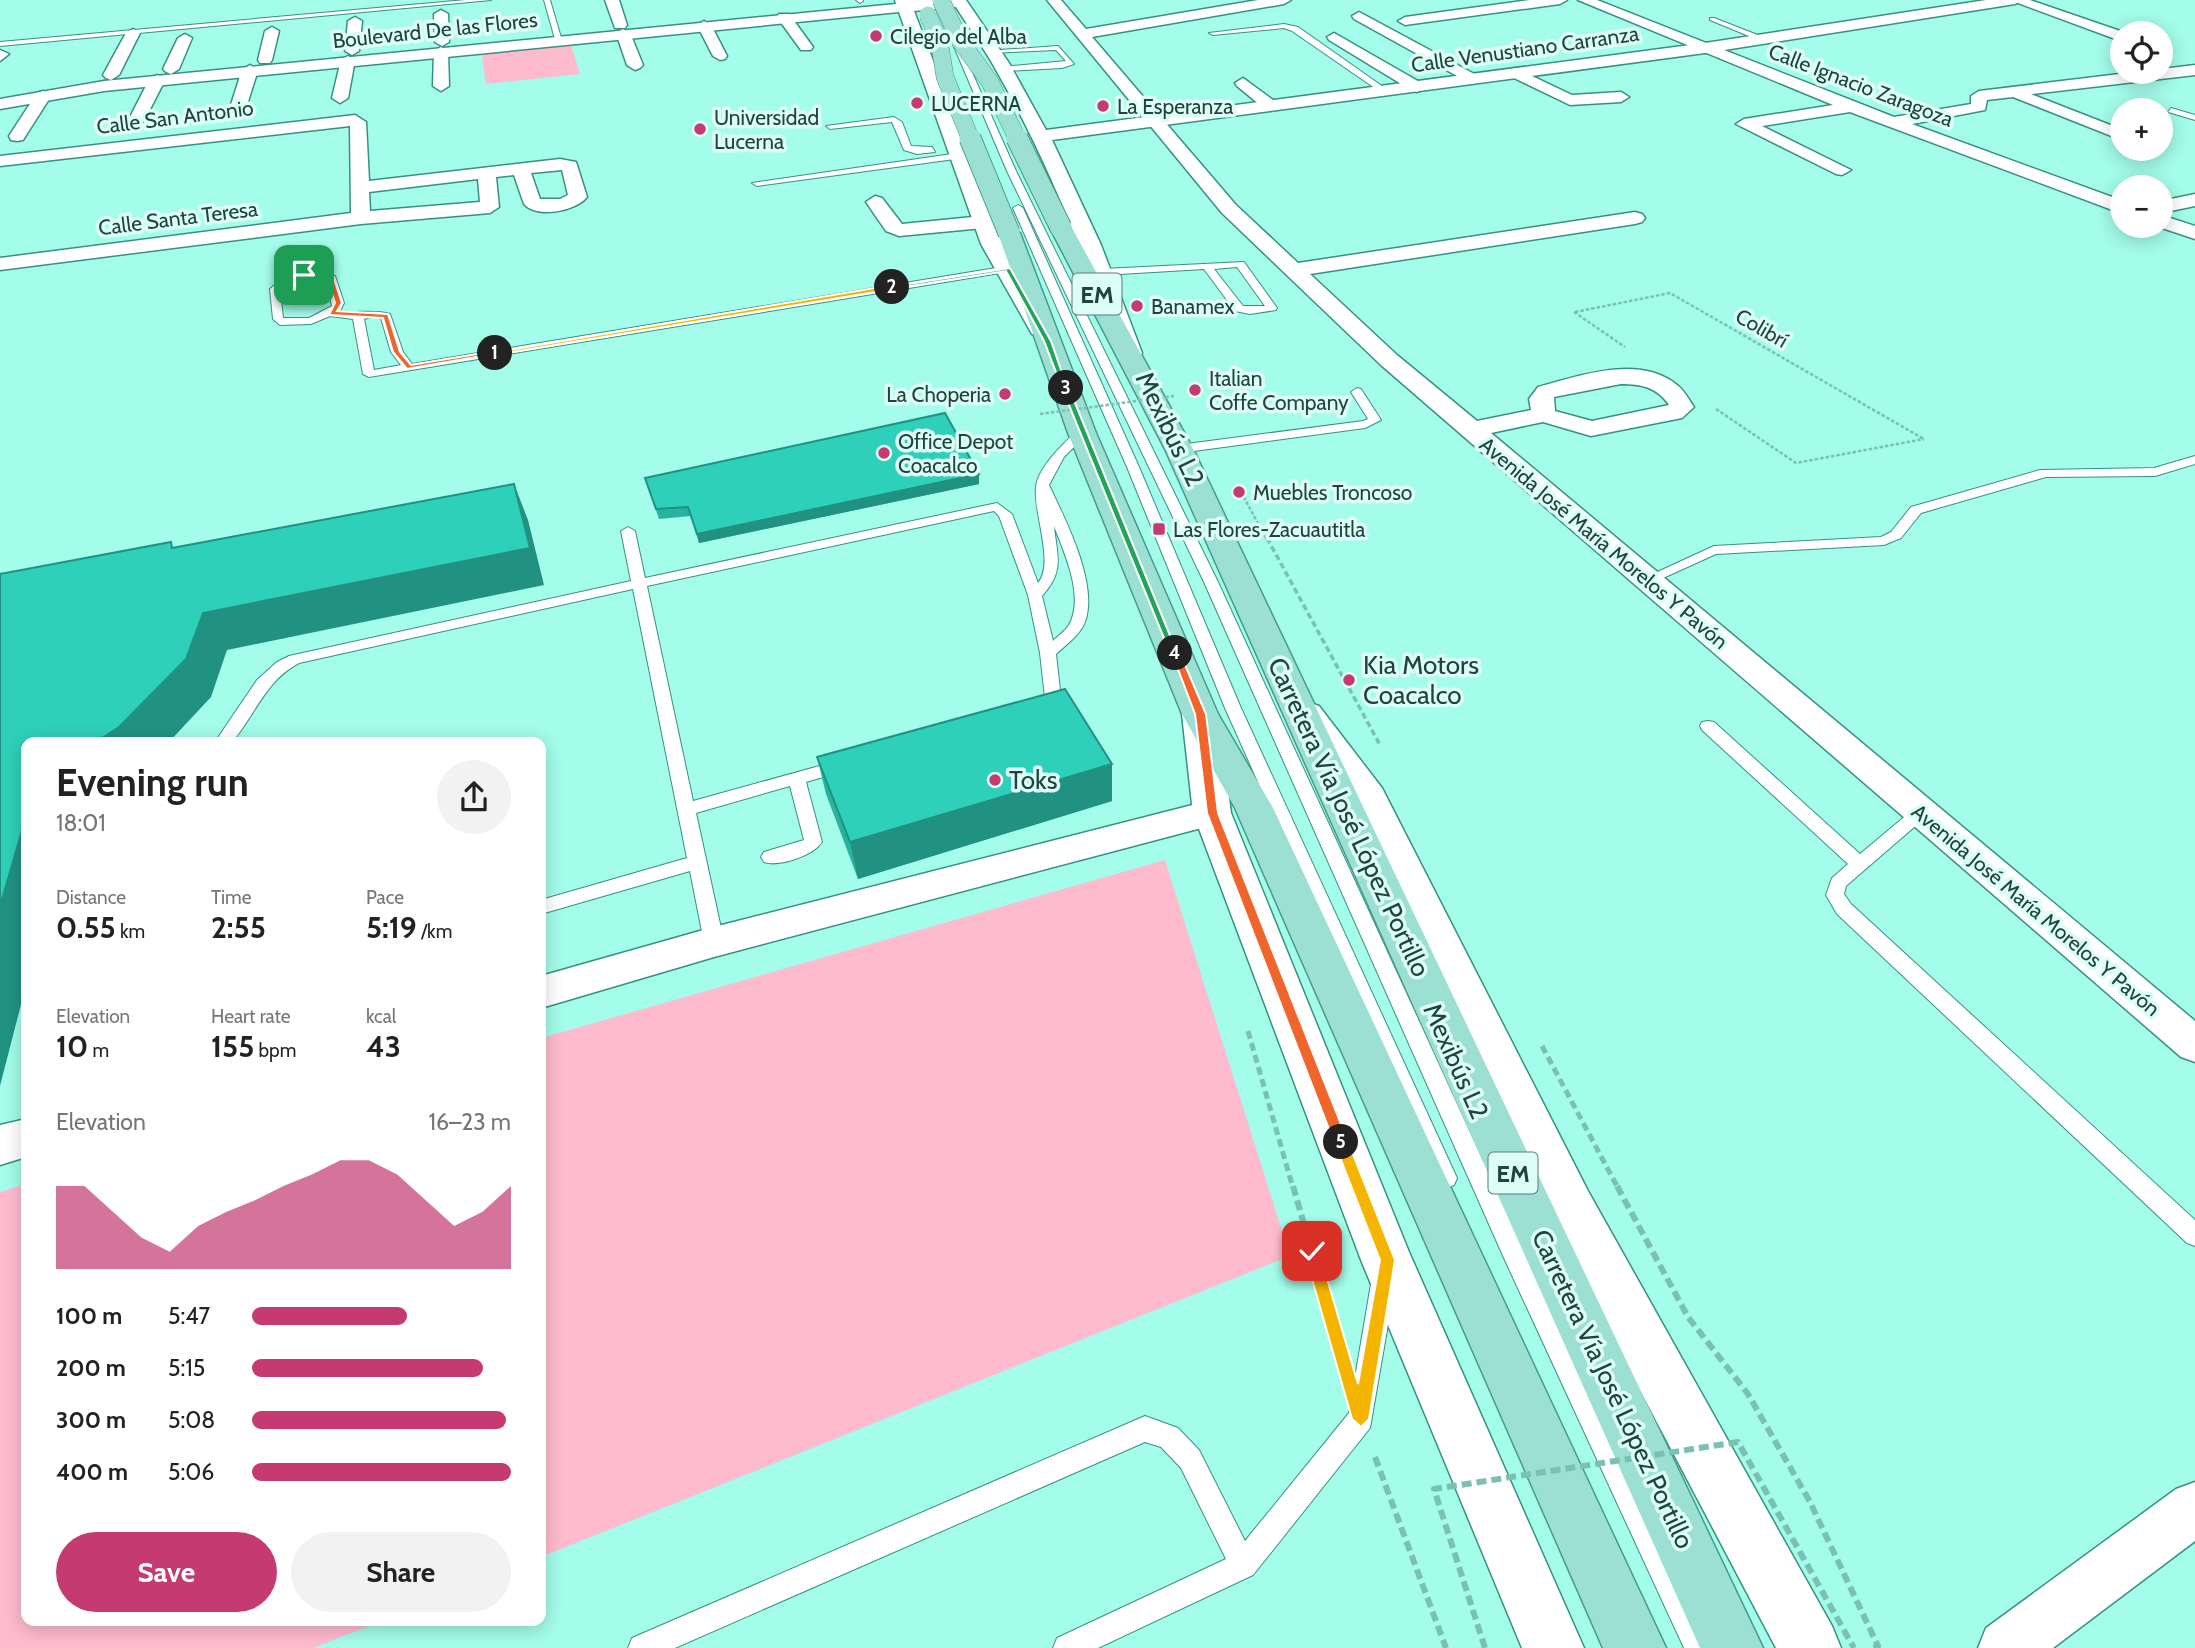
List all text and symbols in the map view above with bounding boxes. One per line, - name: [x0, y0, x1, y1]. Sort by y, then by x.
- street label: Boulevard De las Flores: [331, 7, 539, 53]
- street label: Calle Venustiano Carranza: [1410, 21, 1640, 77]
- map controls: [2110, 21, 2173, 238]
- button: locate: [2110, 21, 2173, 84]
- place label: Cilegio del Alba: [890, 24, 1027, 49]
- marker: Cilegio del Alba: [868, 28, 884, 44]
- street label: Calle Ignacio Zaragoza: [1765, 38, 1957, 132]
- place label: LUCERNA: [931, 91, 1021, 116]
- place label: La Esperanza: [1117, 94, 1233, 119]
- street label: Calle San Antonio: [95, 95, 255, 139]
- marker: LUCERNA: [909, 95, 925, 111]
- marker: La Esperanza: [1095, 98, 1111, 114]
- button: +: [2110, 98, 2173, 161]
- place label: Universidad Lucerna: [714, 105, 819, 154]
- marker: Universidad Lucerna: [692, 121, 708, 137]
- button: −: [2110, 175, 2173, 238]
- street label: Calle Santa Teresa: [97, 196, 259, 240]
- pin: [274, 245, 334, 305]
- icon: arrive: [285, 256, 323, 294]
- pin: 2: [874, 270, 910, 304]
- road number: EM: [1072, 274, 1122, 314]
- text: 2: [886, 275, 897, 298]
- place label: Banamex: [1151, 294, 1234, 319]
- marker: Banamex: [1129, 298, 1145, 314]
- street label: Colibrí: [1731, 303, 1793, 353]
- pin: 1: [477, 336, 512, 370]
- text: 1: [491, 341, 498, 364]
- place label: Italian Coffe Company: [1209, 366, 1349, 415]
- street label: Mexibús L2: [1129, 367, 1211, 491]
- pin: 3: [1048, 370, 1084, 406]
- text: 3: [1060, 376, 1071, 399]
- place label: La Choperia: [886, 382, 991, 407]
- marker: Italian Coffe Company: [1187, 382, 1203, 398]
- marker: La Choperia: [997, 386, 1013, 402]
- place label: Office Depot Coacalco: [898, 429, 1013, 478]
- street label: Avenida José María Morelos Y Pavón: [1475, 432, 1733, 654]
- marker: Office Depot Coacalco: [876, 445, 892, 461]
- place label: Muebles Troncoso: [1253, 480, 1412, 505]
- marker: Muebles Troncoso: [1231, 484, 1247, 500]
- place label: Las Flores-Zacuautitla: [1173, 517, 1365, 542]
- marker: Las Flores-Zacuautitla: [1151, 521, 1167, 537]
- pin: 4: [1158, 636, 1192, 670]
- text: 4: [1169, 641, 1180, 664]
- place label: Kia Motors Coacalco: [1363, 649, 1479, 711]
- street label: Carretera Vía José López Portillo: [1261, 652, 1437, 982]
- marker: Kia Motors Coacalco: [1341, 672, 1357, 688]
- text: Evening run: [56, 759, 249, 806]
- button: share: [437, 760, 511, 834]
- place label: Toks: [1009, 764, 1058, 796]
- marker: Toks: [987, 772, 1003, 788]
- street label: Avenida José María Morelos Y Pavón: [1907, 799, 2165, 1021]
- text: 18:01: [56, 809, 106, 837]
- text: Distance: [56, 886, 126, 909]
- text: Time: [211, 886, 251, 909]
- text: Pace: [366, 886, 404, 909]
- text: 0.55: [56, 909, 116, 946]
- text: 2:55: [211, 909, 266, 946]
- text: 5:19: [366, 909, 417, 946]
- text: km: [116, 920, 145, 943]
- text: /km: [417, 920, 452, 943]
- street label: Mexibús L2: [1416, 998, 1496, 1124]
- text: Elevation: [56, 1005, 130, 1028]
- text: Heart rate: [211, 1005, 291, 1028]
- text: kcal: [366, 1005, 396, 1028]
- text: 10: [56, 1028, 88, 1065]
- text: 155: [211, 1028, 254, 1065]
- text: 43: [366, 1028, 401, 1065]
- text: m: [88, 1039, 109, 1062]
- text: bpm: [254, 1039, 296, 1062]
- text: Elevation: [56, 1108, 146, 1136]
- text: 16–23 m: [428, 1108, 511, 1136]
- pin: 5: [1324, 1124, 1358, 1160]
- text: 5: [1335, 1130, 1346, 1153]
- road number: EM: [1488, 1153, 1538, 1194]
- pin: [1282, 1221, 1342, 1281]
- street label: Carretera Vía José López Portillo: [1525, 1224, 1701, 1554]
- icon: check: [1293, 1232, 1331, 1270]
- text: 100 m: [56, 1302, 122, 1330]
- text: 5:47: [168, 1302, 210, 1330]
- text: 200 m: [56, 1354, 126, 1382]
- text: 5:15: [168, 1354, 205, 1382]
- text: 300 m: [56, 1406, 126, 1434]
- text: 5:08: [168, 1406, 215, 1434]
- text: 400 m: [56, 1458, 128, 1486]
- text: 5:06: [168, 1458, 214, 1486]
- button: Save: [56, 1532, 277, 1612]
- button: Share: [291, 1532, 511, 1612]

